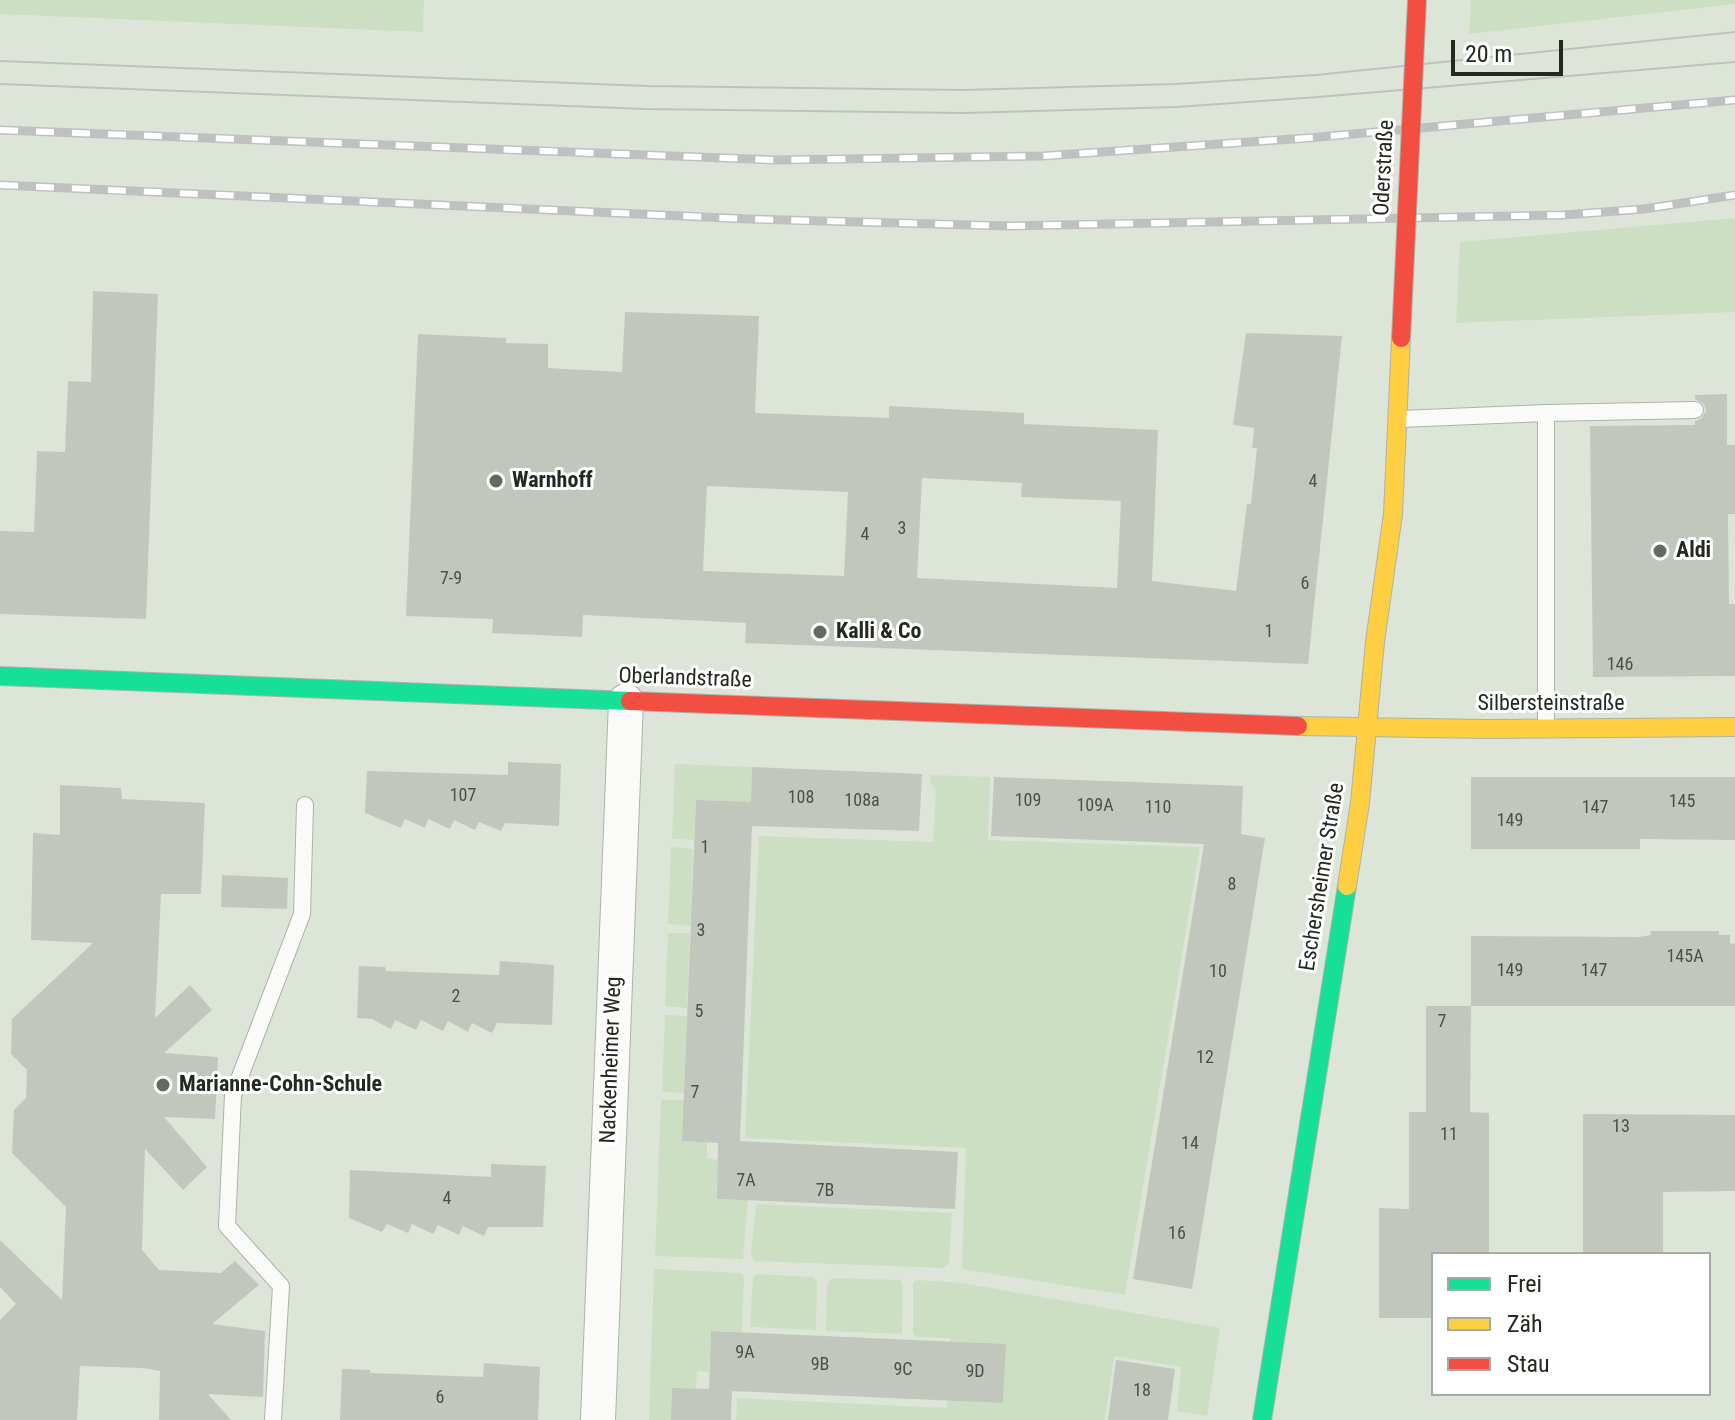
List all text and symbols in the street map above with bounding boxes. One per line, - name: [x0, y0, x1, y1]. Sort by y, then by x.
- scale bar: [1455, 24, 1567, 74]
- text: 20 m: [1465, 40, 1512, 68]
- street label: Oderstraße: [1369, 119, 1401, 217]
- place label: Warnhoff: [512, 468, 593, 494]
- house number: 4: [1309, 471, 1317, 493]
- marker: Warnhoff: [487, 472, 505, 490]
- house number: 3: [898, 518, 906, 540]
- house number: 4: [861, 524, 869, 546]
- place label: Aldi: [1676, 538, 1711, 564]
- marker: Aldi: [1651, 542, 1669, 560]
- house number: 7-9: [440, 568, 462, 590]
- house number: 6: [1301, 573, 1309, 595]
- place label: Kalli & Co: [836, 619, 922, 645]
- house number: 1: [1265, 621, 1273, 643]
- marker: Kalli & Co: [811, 623, 829, 641]
- house number: 146: [1607, 654, 1633, 676]
- street label: Oberlandstraße: [618, 663, 752, 695]
- street label: Silbersteinstraße: [1477, 691, 1625, 717]
- street label: Eschersheimer Straße: [1295, 781, 1351, 973]
- house number: 107: [450, 785, 476, 807]
- house number: 108: [788, 787, 814, 809]
- house number: 108a: [844, 790, 880, 812]
- house number: 109: [1015, 790, 1041, 812]
- house number: 145: [1669, 791, 1695, 813]
- house number: 109A: [1076, 795, 1114, 817]
- house number: 110: [1145, 797, 1171, 819]
- house number: 147: [1582, 797, 1608, 819]
- house number: 149: [1497, 810, 1523, 832]
- house number: 1: [701, 837, 709, 859]
- house number: 8: [1228, 874, 1236, 896]
- house number: 3: [697, 920, 705, 942]
- house number: 145A: [1666, 946, 1704, 968]
- house number: 149: [1497, 960, 1523, 982]
- house number: 147: [1581, 960, 1607, 982]
- house number: 10: [1209, 961, 1227, 983]
- street label: Nackenheimer Weg: [596, 976, 628, 1144]
- house number: 2: [452, 986, 460, 1008]
- house number: 5: [695, 1001, 703, 1023]
- house number: 7: [1438, 1011, 1446, 1033]
- house number: 12: [1196, 1047, 1214, 1069]
- place label: Marianne-Cohn-Schule: [179, 1072, 382, 1098]
- marker: Marianne-Cohn-Schule: [154, 1076, 172, 1094]
- house number: 7: [691, 1082, 699, 1104]
- house number: 13: [1612, 1116, 1630, 1138]
- house number: 11: [1440, 1124, 1458, 1146]
- house number: 14: [1181, 1133, 1199, 1155]
- house number: 7A: [736, 1170, 756, 1192]
- house number: 7B: [816, 1180, 834, 1202]
- house number: 4: [443, 1188, 451, 1210]
- house number: 16: [1168, 1223, 1186, 1245]
- legend: [1431, 1252, 1711, 1396]
- text: Frei: [1507, 1270, 1542, 1298]
- text: Zäh: [1507, 1310, 1543, 1338]
- house number: 9A: [735, 1342, 755, 1364]
- text: Stau: [1507, 1350, 1550, 1378]
- house number: 9B: [811, 1354, 829, 1376]
- house number: 9C: [893, 1359, 913, 1381]
- house number: 9D: [965, 1361, 985, 1383]
- house number: 18: [1133, 1380, 1151, 1402]
- house number: 6: [436, 1387, 444, 1409]

